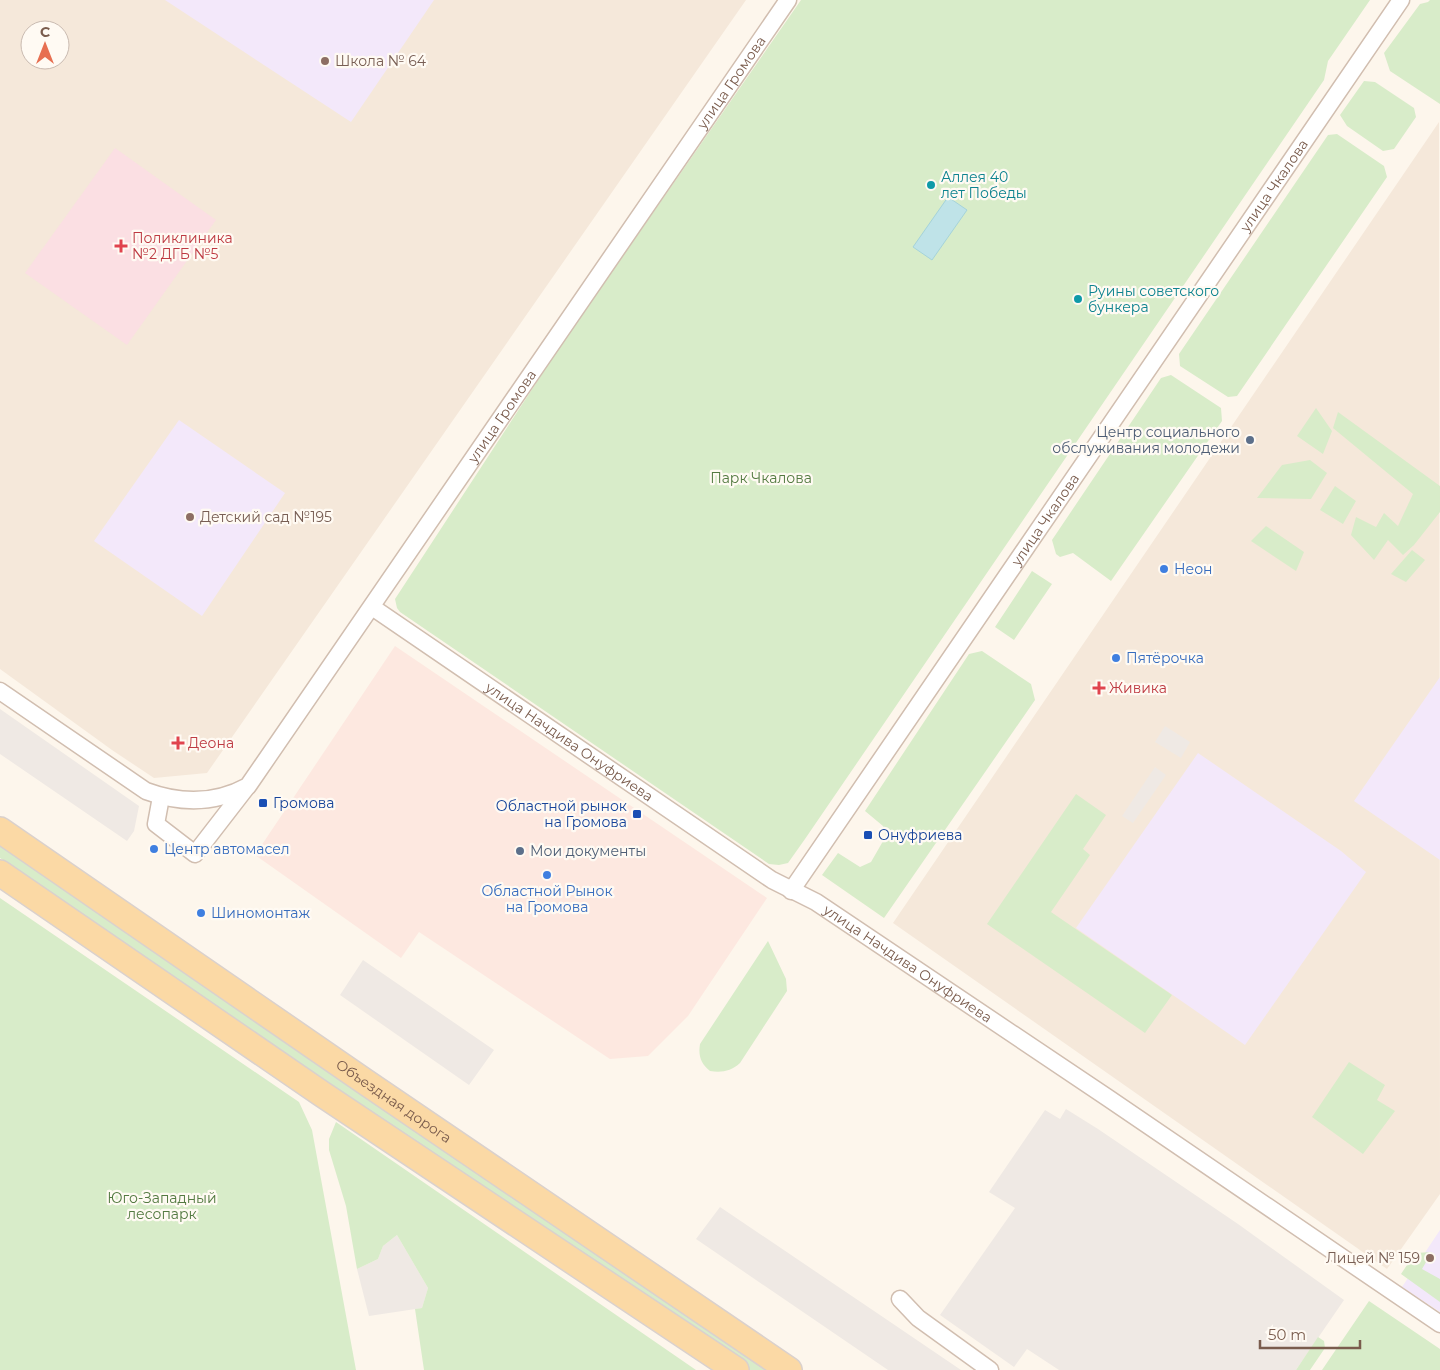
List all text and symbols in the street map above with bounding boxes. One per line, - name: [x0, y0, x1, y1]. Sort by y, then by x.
- north arrow: [20, 20, 70, 70]
- text: С: [40, 23, 50, 41]
- street label: улица Громова: [692, 33, 770, 133]
- place label: Школа № 64: [335, 52, 427, 70]
- marker: Школа № 64: [319, 55, 331, 67]
- street label: улица Чкалова: [1235, 136, 1312, 236]
- place label: Аллея 40 лет Победы: [941, 168, 1027, 202]
- marker: Аллея 40 лет Победы: [925, 179, 937, 191]
- place label: Поликлиника №2 ДГБ №5: [132, 229, 233, 263]
- marker: Поликлиника №2 ДГБ №5: [114, 239, 128, 253]
- place label: Руины советского бункера: [1088, 282, 1219, 316]
- marker: Руины советского бункера: [1072, 293, 1084, 305]
- street label: улица Громова: [463, 366, 540, 467]
- place label: Центр социального обслуживания молодежи: [1052, 423, 1240, 457]
- marker: Центр социального обслуживания молодежи: [1244, 434, 1256, 446]
- park label: Парк Чкалова: [710, 469, 812, 487]
- street label: улица Чкалова: [1007, 470, 1083, 570]
- place label: Детский сад №195: [200, 508, 332, 526]
- marker: Детский сад №195: [184, 511, 196, 523]
- place label: Неон: [1174, 560, 1213, 578]
- marker: Неон: [1158, 563, 1170, 575]
- place label: Пятёрочка: [1126, 649, 1204, 667]
- marker: Пятёрочка: [1110, 652, 1122, 664]
- street label: улица Начдива Онуфриева: [481, 678, 657, 805]
- place label: Живика: [1109, 679, 1167, 697]
- marker: Живика: [1093, 682, 1105, 694]
- place label: Деона: [188, 734, 234, 752]
- marker: Деона: [172, 737, 184, 749]
- place label: Громова: [273, 794, 334, 812]
- marker: Громова: [257, 797, 269, 809]
- place label: Областной рынок на Громова: [496, 797, 627, 831]
- marker: Областной рынок на Громова: [631, 808, 643, 820]
- place label: Онуфриева: [878, 826, 963, 844]
- marker: Онуфриева: [862, 829, 874, 841]
- place label: Центр автомасел: [164, 840, 290, 858]
- place label: Мои документы: [530, 842, 646, 860]
- marker: Центр автомасел: [148, 843, 160, 855]
- marker: Мои документы: [514, 845, 526, 857]
- marker: Областной Рынок на Громова: [541, 869, 553, 881]
- place label: Областной Рынок на Громова: [481, 882, 613, 916]
- street label: улица Начдива Онуфриева: [819, 900, 995, 1027]
- place label: Шиномонтаж: [211, 904, 310, 922]
- marker: Шиномонтаж: [195, 907, 207, 919]
- street label: Объездная дорога: [332, 1055, 455, 1147]
- park label: Юго-Западный лесопарк: [107, 1189, 217, 1223]
- place label: Лицей № 159: [1326, 1249, 1420, 1267]
- marker: Лицей № 159: [1424, 1252, 1436, 1264]
- scale bar: [1260, 1318, 1360, 1350]
- text: 50 m: [1268, 1325, 1306, 1344]

